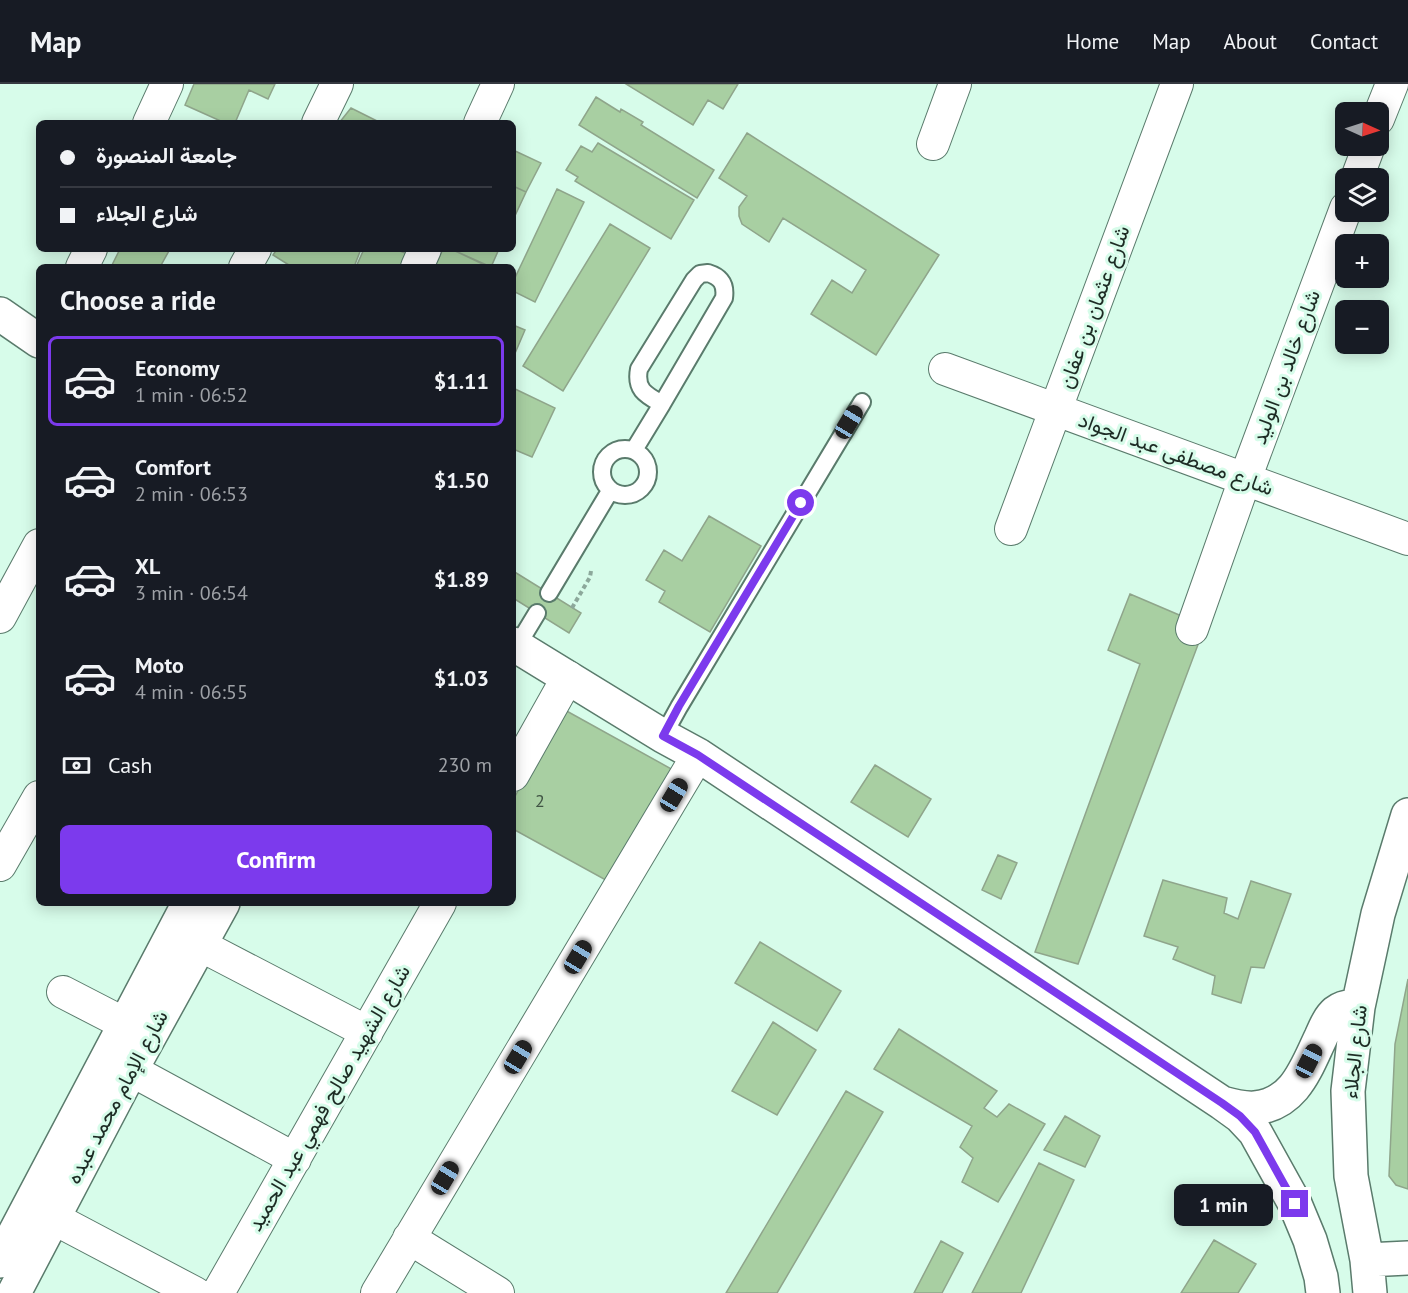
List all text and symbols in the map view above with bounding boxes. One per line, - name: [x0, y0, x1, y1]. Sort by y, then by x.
- text: Map: [30, 23, 81, 60]
- text: Home: [1066, 28, 1119, 55]
- text: Map: [1152, 28, 1191, 55]
- text: About: [1224, 28, 1277, 55]
- text: Contact: [1310, 28, 1378, 55]
- north arrow: [1335, 102, 1389, 156]
- map controls: [1335, 102, 1389, 354]
- text: جامعة المنصورة: [96, 141, 237, 169]
- button: layers: [1335, 168, 1389, 222]
- text: شارع الجلاء: [96, 199, 197, 227]
- street label: شارع عثمان بن عفان: [1051, 222, 1137, 392]
- button: +: [1335, 234, 1389, 288]
- text: Choose a ride: [60, 283, 216, 317]
- street label: شارع خالد بن الوليد: [1245, 286, 1327, 448]
- button: −: [1335, 300, 1389, 354]
- icon: car: [63, 354, 117, 408]
- text: Economy: [135, 354, 219, 382]
- text: $1.11: [434, 367, 489, 395]
- text: 1 min · 06:52: [135, 382, 248, 408]
- car: [832, 402, 866, 442]
- street label: شارع مصطفى عبد الجواد: [1075, 406, 1277, 502]
- icon: car: [63, 453, 117, 507]
- text: Comfort: [135, 453, 211, 481]
- text: $1.50: [434, 466, 489, 494]
- text: 2 min · 06:53: [135, 481, 248, 507]
- route start: [787, 489, 814, 516]
- icon: car: [63, 552, 117, 606]
- text: XL: [135, 552, 160, 580]
- text: $1.89: [434, 565, 489, 593]
- text: 3 min · 06:54: [135, 580, 248, 606]
- icon: car: [63, 651, 117, 705]
- text: Moto: [135, 651, 184, 679]
- text: $1.03: [434, 664, 489, 692]
- text: 4 min · 06:55: [135, 679, 248, 705]
- icon: cash: [60, 749, 93, 782]
- text: Cash: [108, 751, 152, 779]
- text: 230 m: [438, 752, 492, 778]
- car: [657, 775, 691, 815]
- house number: 2: [535, 789, 545, 812]
- button: Confirm: [60, 825, 492, 894]
- car: [561, 937, 595, 977]
- street label: شارع الشهيد صالح فهمي عبد الحميد: [241, 960, 420, 1238]
- street label: شارع الجلاء: [1336, 1004, 1374, 1100]
- street label: شارع الإمام محمد عبده: [59, 1005, 175, 1189]
- car: [501, 1037, 535, 1077]
- car: [1293, 1041, 1325, 1081]
- car: [428, 1158, 462, 1198]
- callout: 1 min: [1175, 1183, 1274, 1225]
- route end: [1281, 1190, 1308, 1217]
- text: 1 min: [1199, 1192, 1248, 1218]

